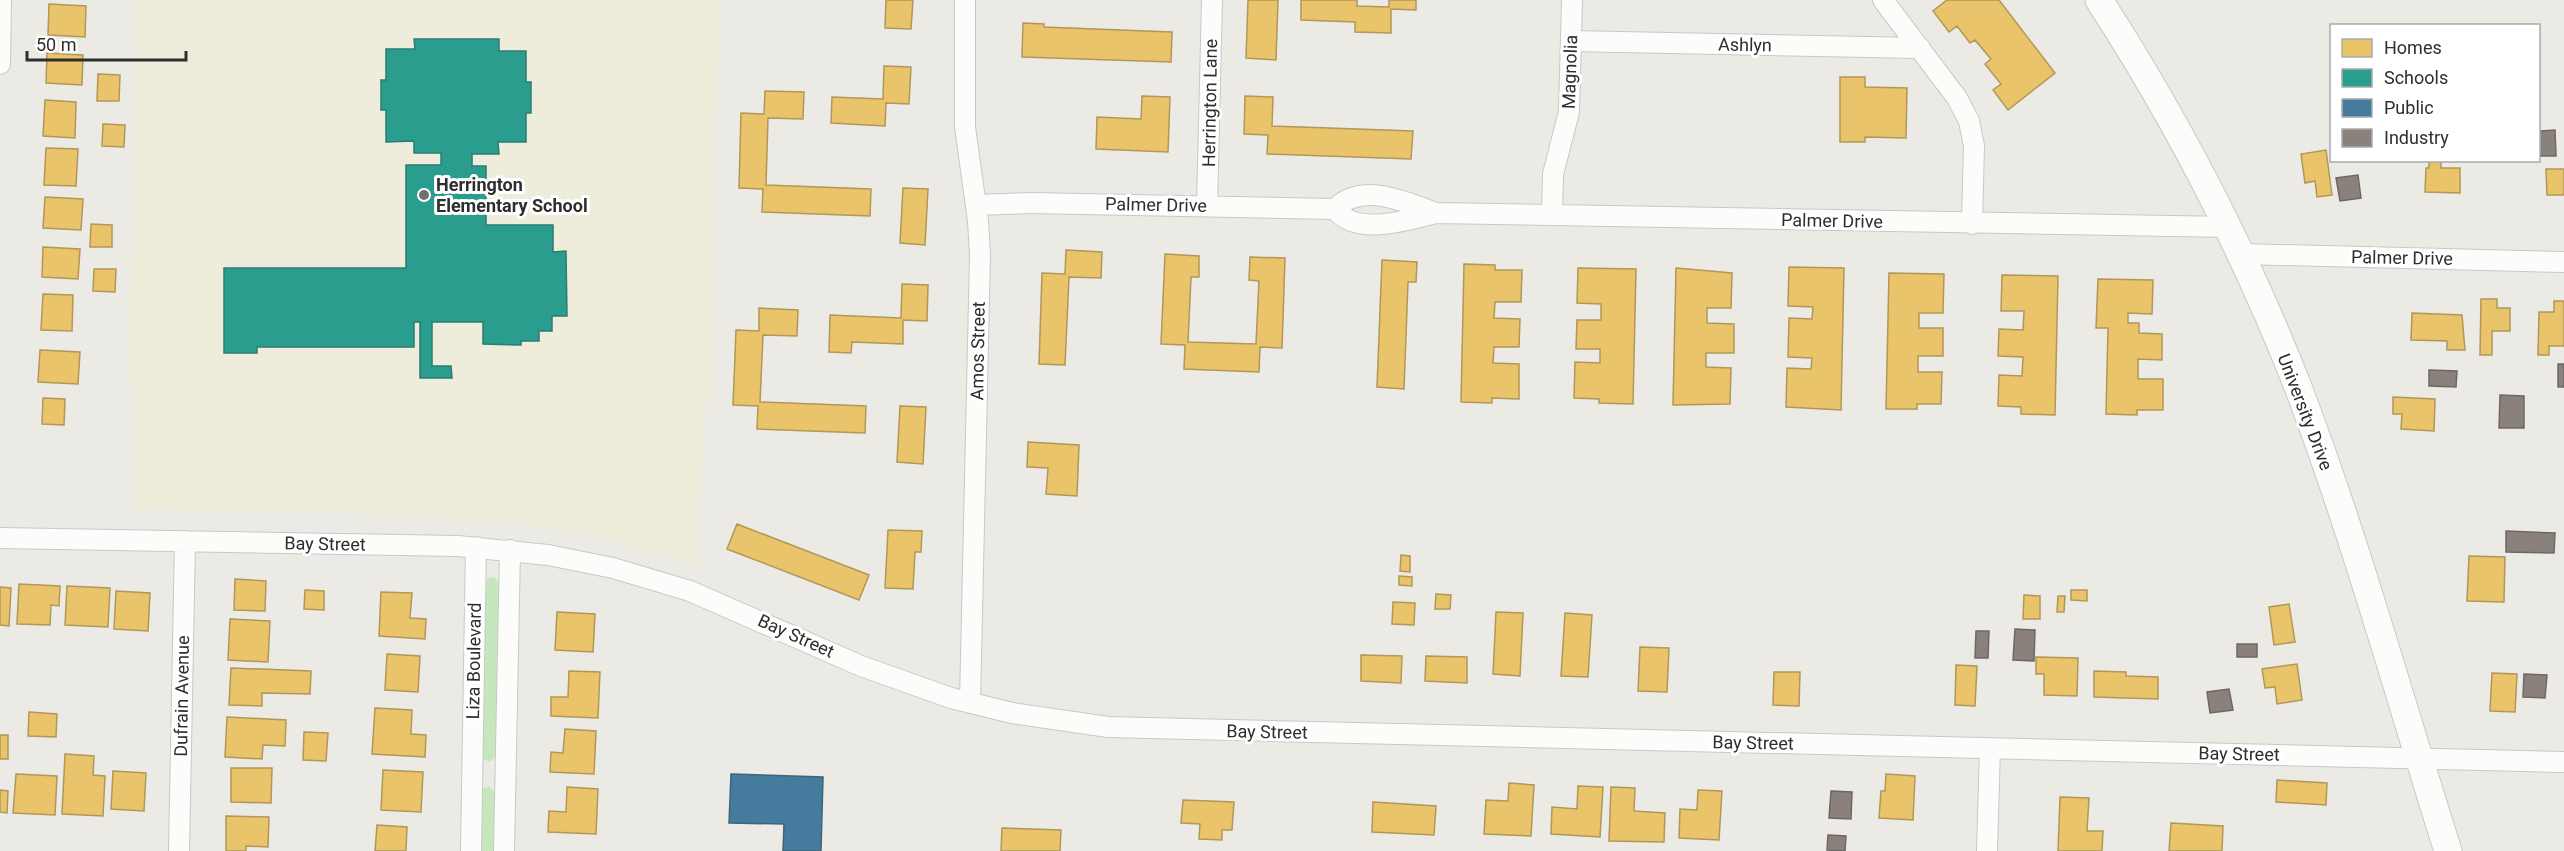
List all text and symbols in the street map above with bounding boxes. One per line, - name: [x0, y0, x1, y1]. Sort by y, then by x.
- scale bar: [27, 24, 186, 62]
- legend: [2330, 24, 2540, 162]
- text: 50 m: [36, 34, 76, 55]
- street label: Magnolia: [1558, 34, 1581, 110]
- street label: Ashlyn: [1718, 34, 1772, 55]
- text: Homes: [2384, 37, 2442, 58]
- street label: Herrington Lane: [1198, 39, 1221, 167]
- text: Schools: [2384, 67, 2448, 88]
- text: Public: [2384, 97, 2434, 118]
- text: Industry: [2384, 127, 2449, 148]
- place label: Herrington Elementary School: [436, 174, 588, 216]
- marker: Herrington Elementary School: [417, 188, 431, 202]
- street label: Palmer Drive: [1105, 193, 1207, 216]
- street label: Palmer Drive: [1781, 209, 1883, 232]
- street label: Palmer Drive: [2351, 246, 2453, 269]
- street label: Amos Street: [966, 301, 989, 401]
- street label: University Drive: [2274, 351, 2337, 473]
- street label: Bay Street: [284, 532, 366, 555]
- street label: Liza Boulevard: [462, 602, 485, 720]
- street label: Bay Street: [755, 609, 838, 662]
- street label: Dufrain Avenue: [170, 635, 193, 757]
- street label: Bay Street: [1226, 720, 1308, 743]
- street label: Bay Street: [1712, 731, 1794, 754]
- street label: Bay Street: [2198, 742, 2280, 765]

